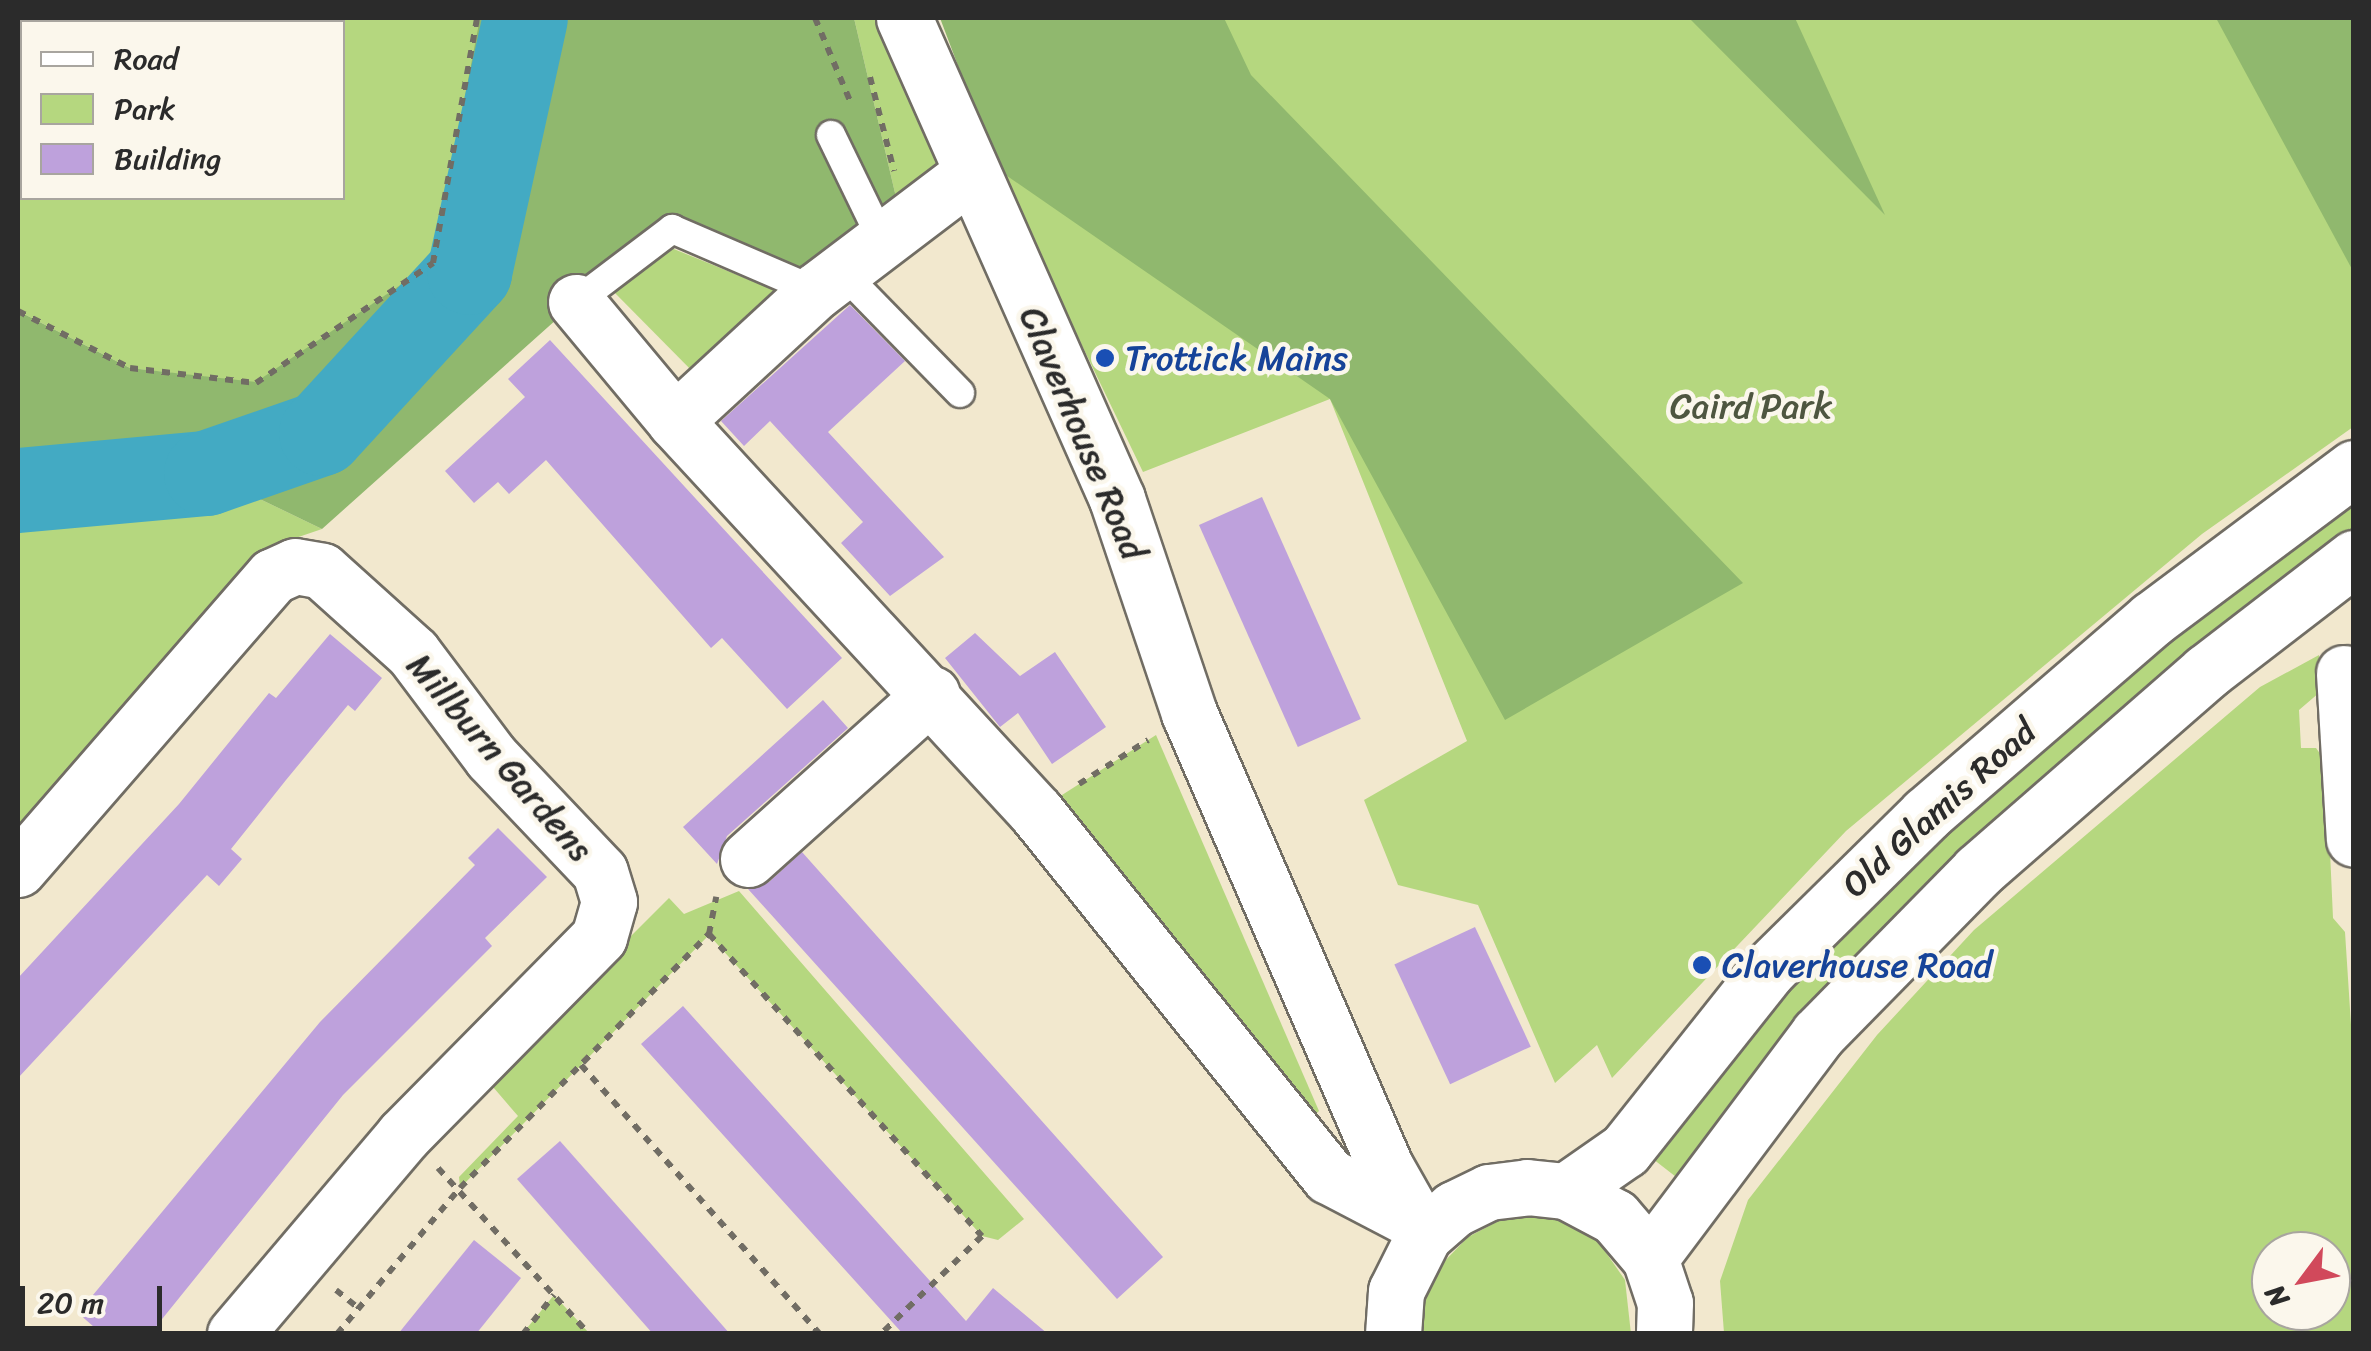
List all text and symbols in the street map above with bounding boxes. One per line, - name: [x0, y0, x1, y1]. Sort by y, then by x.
- legend: [20, 20, 345, 200]
- text: Road: [114, 32, 178, 86]
- text: Park: [114, 82, 176, 136]
- text: Building: [114, 132, 221, 186]
- street label: Claverhouse Road: [1011, 300, 1155, 566]
- place label: Trottick Mains: [1125, 337, 1348, 379]
- marker: Trottick Mains: [1094, 347, 1116, 369]
- park label: Caird Park: [1670, 385, 1832, 427]
- street label: Millburn Gardens: [398, 644, 602, 870]
- street label: Old Glamis Road: [1834, 711, 2044, 905]
- place label: Claverhouse Road: [1722, 944, 1993, 986]
- marker: Claverhouse Road: [1691, 954, 1713, 976]
- north arrow: [2251, 1231, 2351, 1331]
- scale bar: [25, 1266, 168, 1328]
- text: N: [2251, 1275, 2303, 1317]
- text: 20 m: [37, 1276, 104, 1330]

